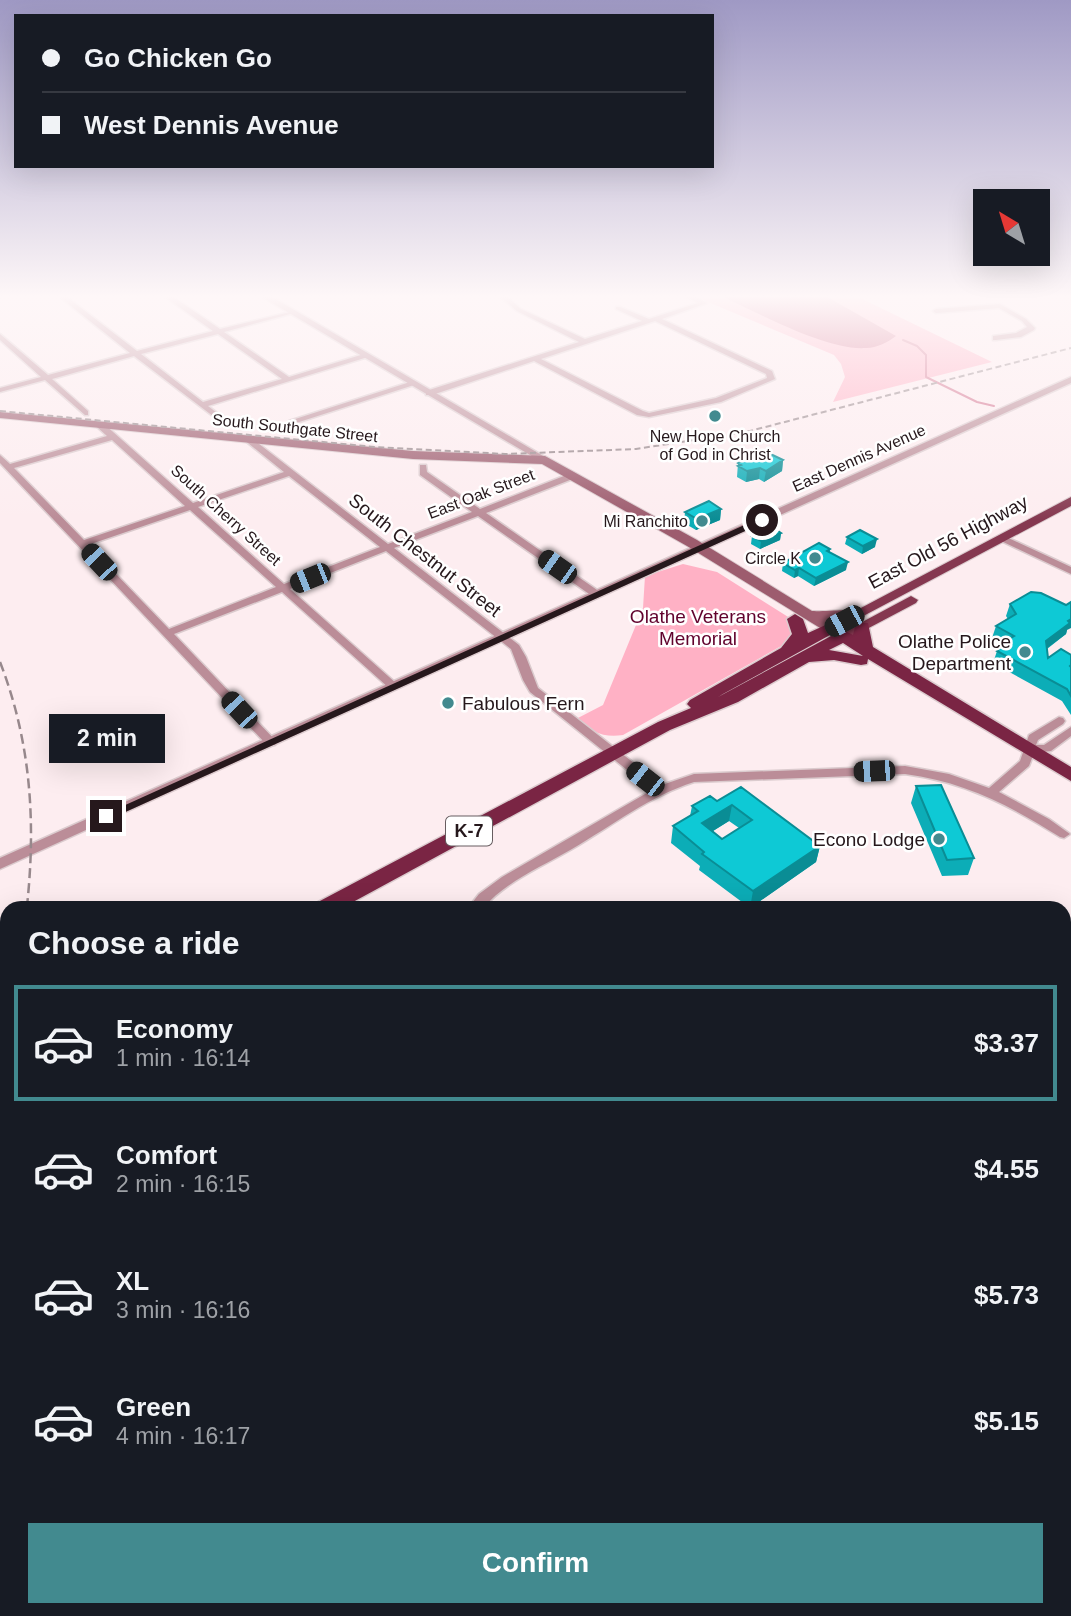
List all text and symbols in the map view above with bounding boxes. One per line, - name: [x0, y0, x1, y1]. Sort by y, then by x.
- text: Go Chicken Go: [84, 43, 272, 73]
- text: West Dennis Avenue: [84, 110, 339, 140]
- north arrow: [973, 189, 1050, 266]
- map controls: [973, 189, 1050, 266]
- marker: New Hope Church of God in Christ: [707, 408, 723, 424]
- street label: South Southgate Street: [211, 411, 379, 445]
- street label: East Dennis Avenue: [790, 421, 928, 495]
- place label: New Hope Church of God in Christ: [650, 428, 780, 463]
- street label: South Cherry Street: [168, 461, 285, 569]
- street label: East Oak Street: [425, 466, 537, 522]
- street label: South Chestnut Street: [345, 489, 506, 621]
- street label: East Old 56 Highway: [865, 491, 1032, 593]
- route start: [746, 504, 778, 536]
- place label: Mi Ranchito: [604, 513, 688, 530]
- marker: Mi Ranchito: [694, 513, 710, 529]
- car: [77, 539, 122, 585]
- car: [534, 546, 581, 588]
- place label: Circle K: [745, 550, 801, 567]
- marker: Circle K: [807, 550, 823, 566]
- car: [287, 560, 334, 596]
- car: [821, 602, 868, 640]
- park label: Olathe Veterans Memorial: [630, 606, 766, 649]
- place label: Olathe Police Department: [898, 631, 1012, 674]
- marker: Olathe Police Department: [1017, 644, 1033, 660]
- car: [217, 687, 262, 733]
- place label: Fabulous Fern: [462, 693, 585, 714]
- marker: Fabulous Fern: [440, 695, 456, 711]
- callout: 2 min: [48, 714, 164, 764]
- text: 2 min: [77, 725, 137, 751]
- car: [622, 758, 669, 800]
- car: [853, 760, 896, 782]
- route end: [90, 800, 122, 832]
- road number: K-7: [446, 816, 492, 846]
- place label: Econo Lodge: [813, 829, 925, 850]
- marker: Econo Lodge: [931, 831, 947, 847]
- text: Choose a ride: [28, 925, 240, 961]
- icon: car: [32, 1012, 95, 1075]
- text: Economy: [116, 1014, 233, 1044]
- text: $3.37: [974, 1028, 1039, 1058]
- text: 1 min · 16:14: [116, 1045, 250, 1071]
- icon: car: [32, 1138, 95, 1201]
- text: Comfort: [116, 1140, 217, 1170]
- text: $4.55: [974, 1154, 1039, 1184]
- text: 2 min · 16:15: [116, 1171, 250, 1197]
- icon: car: [32, 1264, 95, 1327]
- text: XL: [116, 1266, 149, 1296]
- text: $5.73: [974, 1280, 1039, 1310]
- text: 3 min · 16:16: [116, 1297, 250, 1323]
- icon: car: [32, 1390, 95, 1453]
- text: Green: [116, 1392, 191, 1422]
- text: $5.15: [974, 1406, 1039, 1436]
- text: 4 min · 16:17: [116, 1423, 250, 1449]
- button: Confirm: [28, 1523, 1043, 1603]

